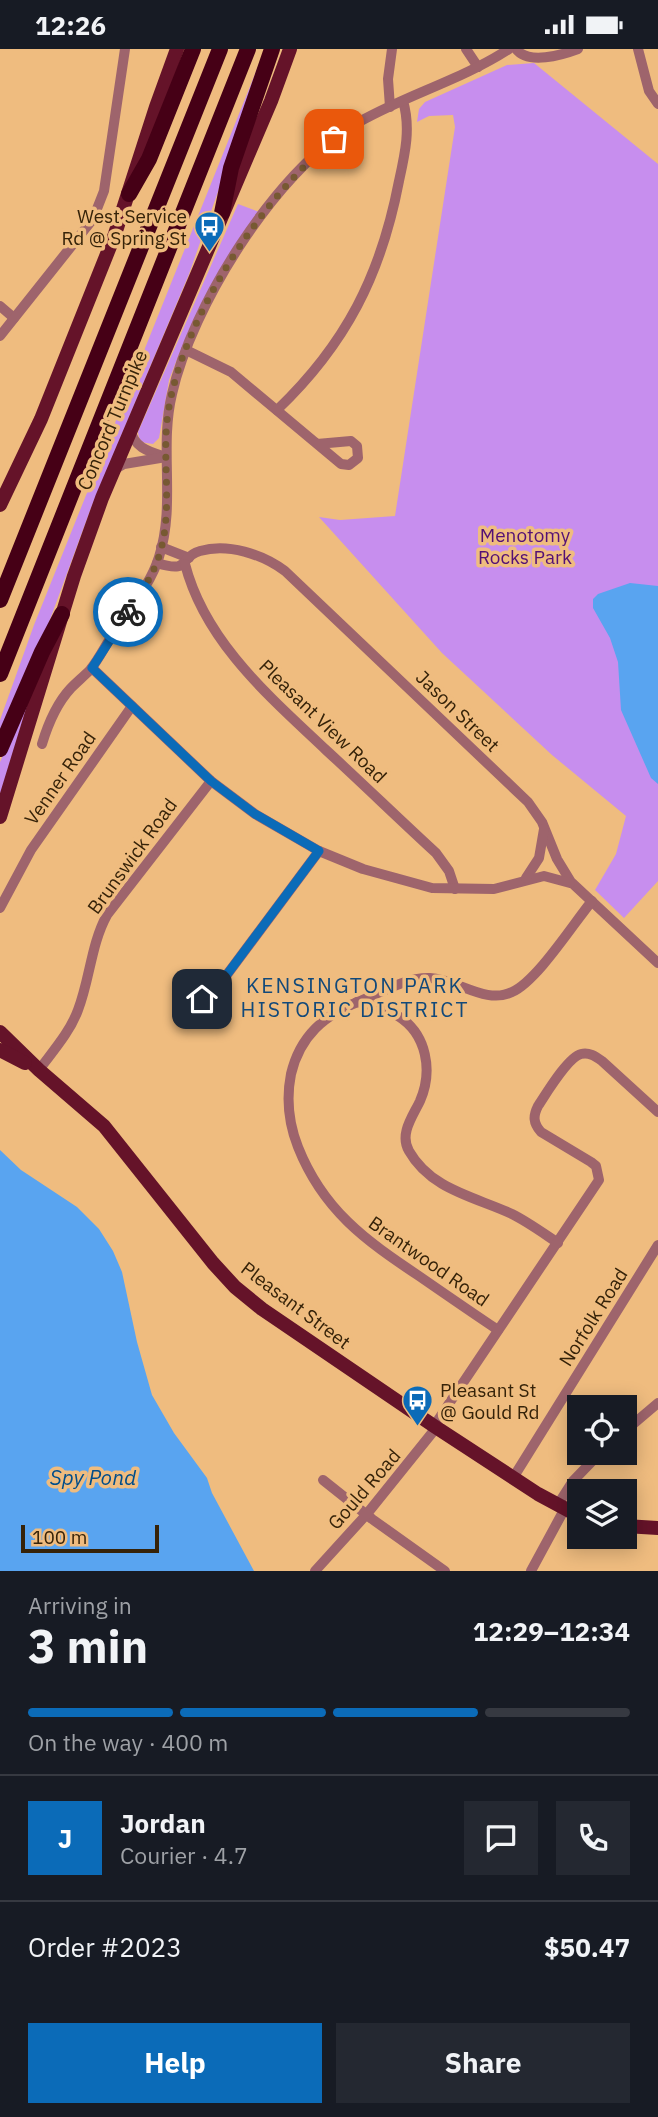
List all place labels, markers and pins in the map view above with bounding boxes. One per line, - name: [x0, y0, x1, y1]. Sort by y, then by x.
- pin: [304, 109, 364, 169]
- place label: West Service Rd @ Spring St: [61, 204, 187, 250]
- bus stop icon: West Service Rd @ Spring St: [193, 210, 227, 254]
- pin: [172, 969, 232, 1029]
- place label: Pleasant St @ Gould Rd: [440, 1378, 540, 1424]
- bus stop icon: Pleasant St @ Gould Rd: [400, 1384, 434, 1428]

